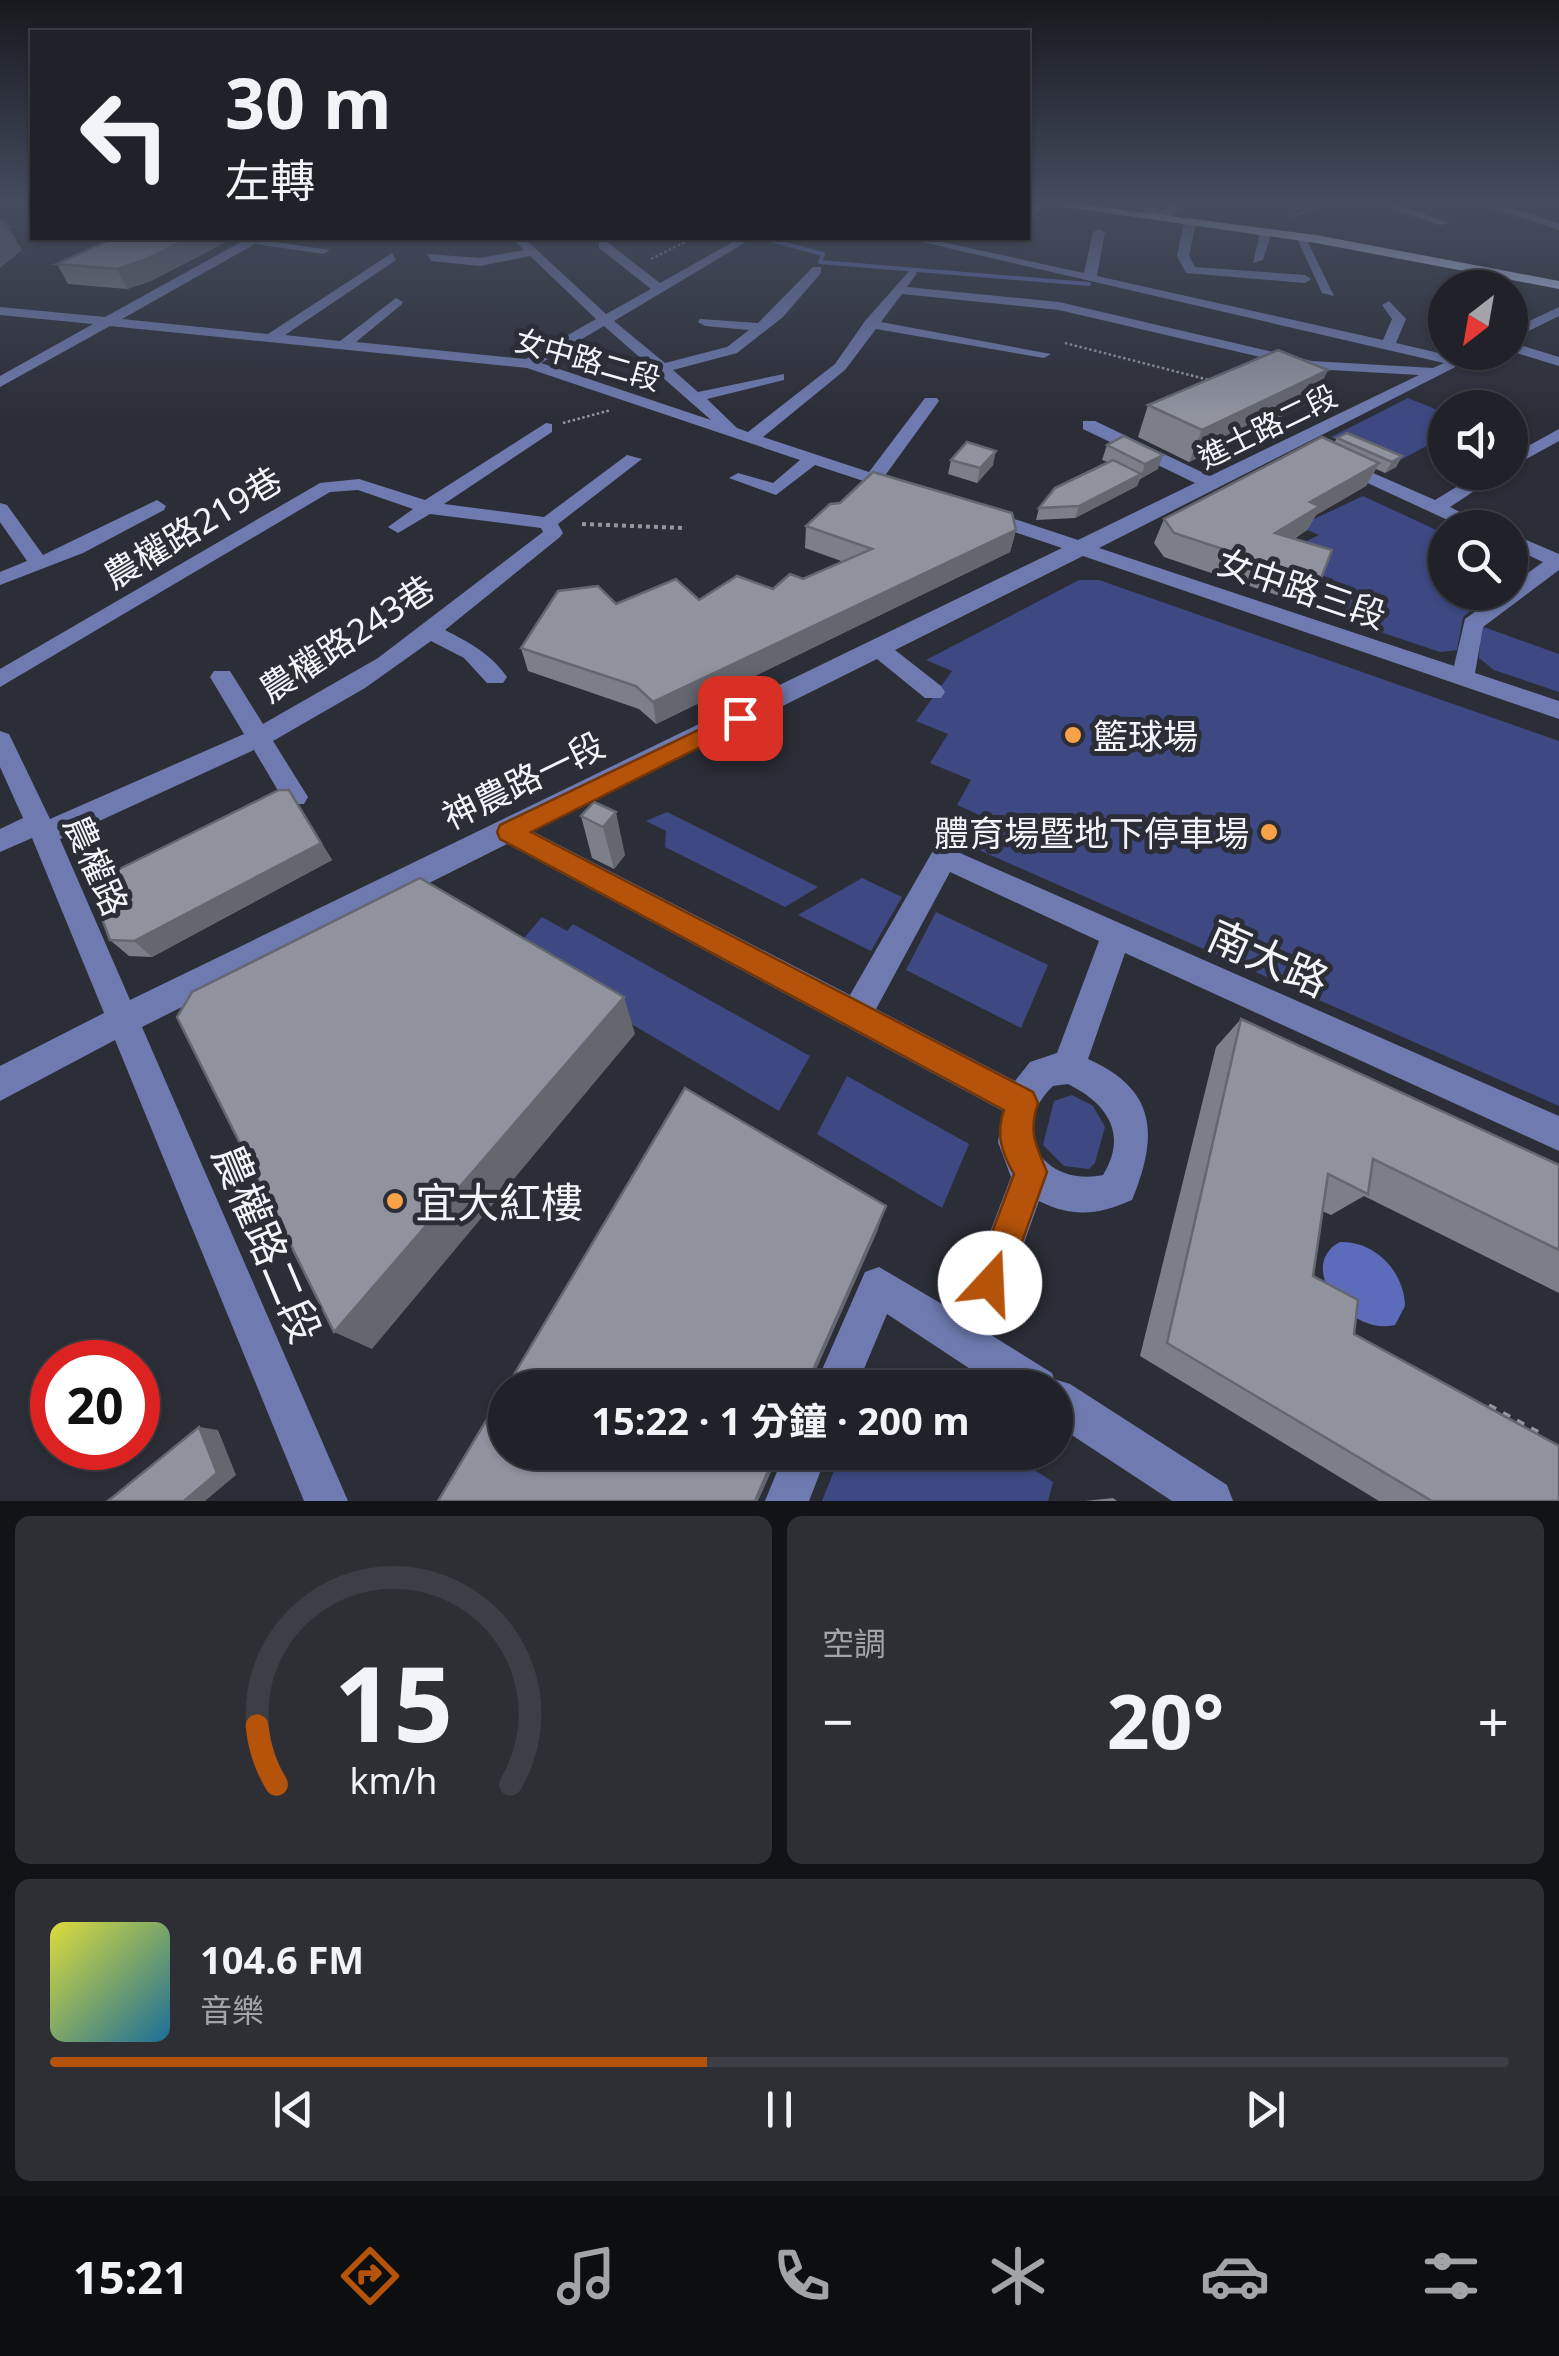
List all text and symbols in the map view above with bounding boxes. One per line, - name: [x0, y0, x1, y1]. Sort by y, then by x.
- text: 30 m: [225, 54, 392, 150]
- icon: left: [60, 70, 190, 200]
- text: 左轉: [225, 149, 315, 210]
- north arrow: [1428, 270, 1528, 370]
- map controls: [1428, 270, 1528, 610]
- street label: 女中路二段: [510, 319, 666, 399]
- street label: 進士路二段: [1191, 375, 1343, 477]
- button: sound: [1428, 390, 1528, 490]
- street label: 農權路219巷: [94, 455, 290, 599]
- button: search: [1428, 510, 1528, 610]
- street label: 女中路三段: [1212, 537, 1392, 639]
- street label: 農權路243巷: [249, 564, 443, 712]
- pin: [698, 676, 783, 761]
- icon: arrive: [713, 691, 768, 746]
- place label: 籃球場: [1093, 712, 1198, 759]
- street label: 神農路一段: [434, 721, 612, 839]
- marker: 籃球場: [1062, 724, 1084, 746]
- street label: 農權路: [54, 807, 140, 923]
- place label: 體育場暨地下停車場: [934, 809, 1249, 856]
- marker: 體育場暨地下停車場: [1258, 821, 1280, 843]
- street label: 南大路: [1200, 905, 1338, 1009]
- street label: 農權路二段: [201, 1135, 335, 1351]
- place label: 宜大紅樓: [415, 1173, 583, 1230]
- marker: 宜大紅樓: [384, 1190, 406, 1212]
- position arrow: [938, 1231, 1042, 1335]
- speed limit sign: 20: [30, 1340, 160, 1470]
- text: 15:22 · 1 分鐘 · 200 m: [591, 1394, 970, 1446]
- text: 空調: [822, 1621, 886, 1664]
- text: 15: [334, 1631, 453, 1772]
- text: 20°: [1107, 1669, 1224, 1771]
- text: −: [822, 1683, 853, 1758]
- text: +: [1478, 1683, 1509, 1758]
- text: km/h: [350, 1756, 437, 1804]
- text: 104.6 FM: [200, 1933, 364, 1985]
- text: 音樂: [200, 1988, 264, 2031]
- icon: previous: [266, 2082, 321, 2137]
- icon: pause: [752, 2082, 807, 2137]
- icon: next: [1238, 2082, 1293, 2137]
- icon: directions: [335, 2241, 405, 2311]
- icon: music: [551, 2241, 621, 2311]
- icon: phone: [767, 2241, 837, 2311]
- icon: climate: [983, 2241, 1053, 2311]
- icon: car: [1200, 2241, 1270, 2311]
- icon: filters: [1416, 2241, 1486, 2311]
- text: 15:21: [73, 2246, 189, 2307]

